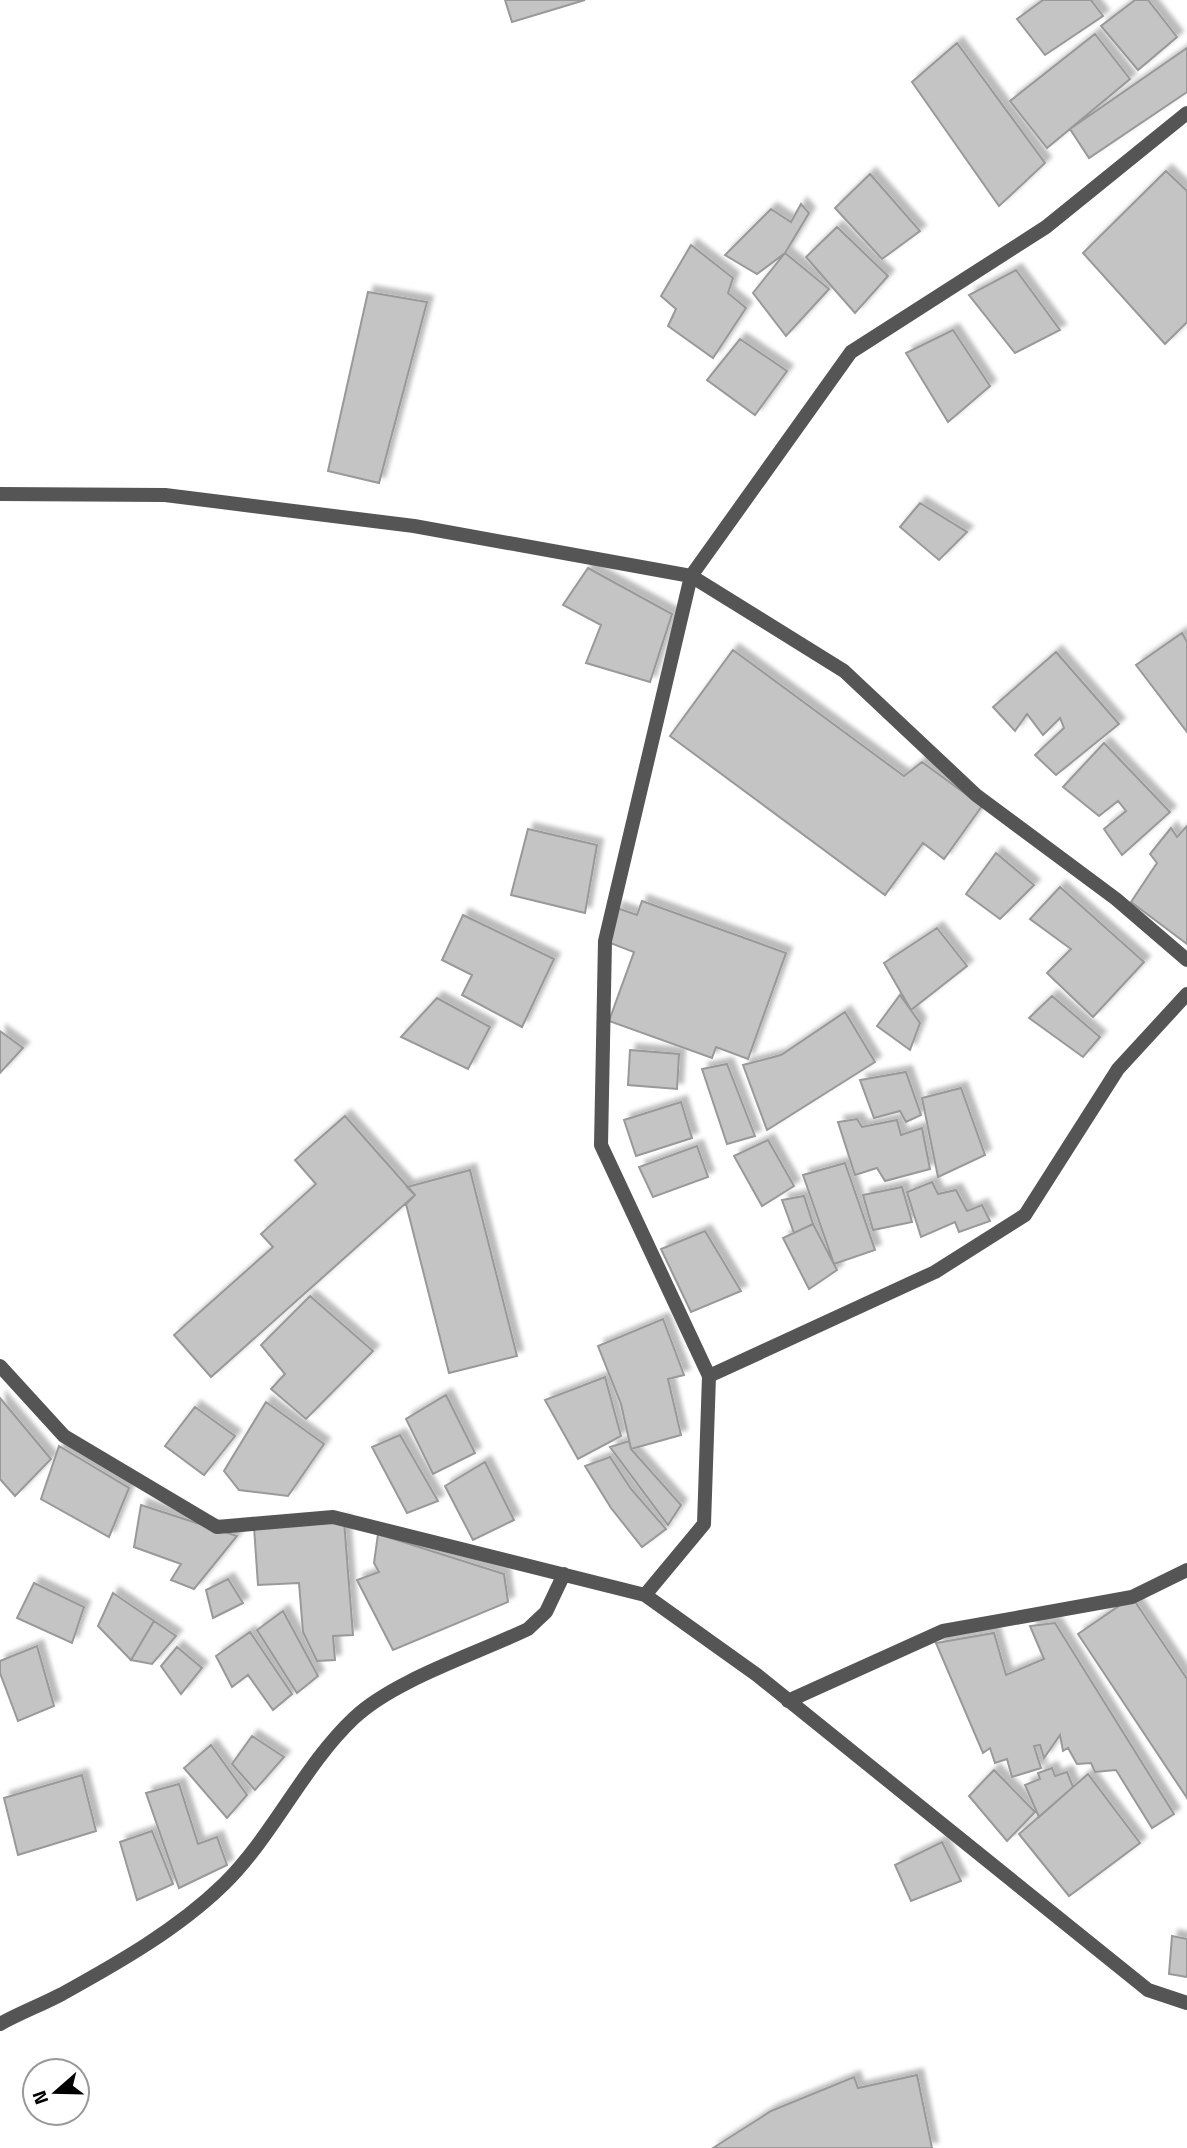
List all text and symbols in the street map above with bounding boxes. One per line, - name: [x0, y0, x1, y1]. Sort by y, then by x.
- north arrow: [21, 2057, 91, 2127]
- text: N: [24, 2087, 55, 2109]

